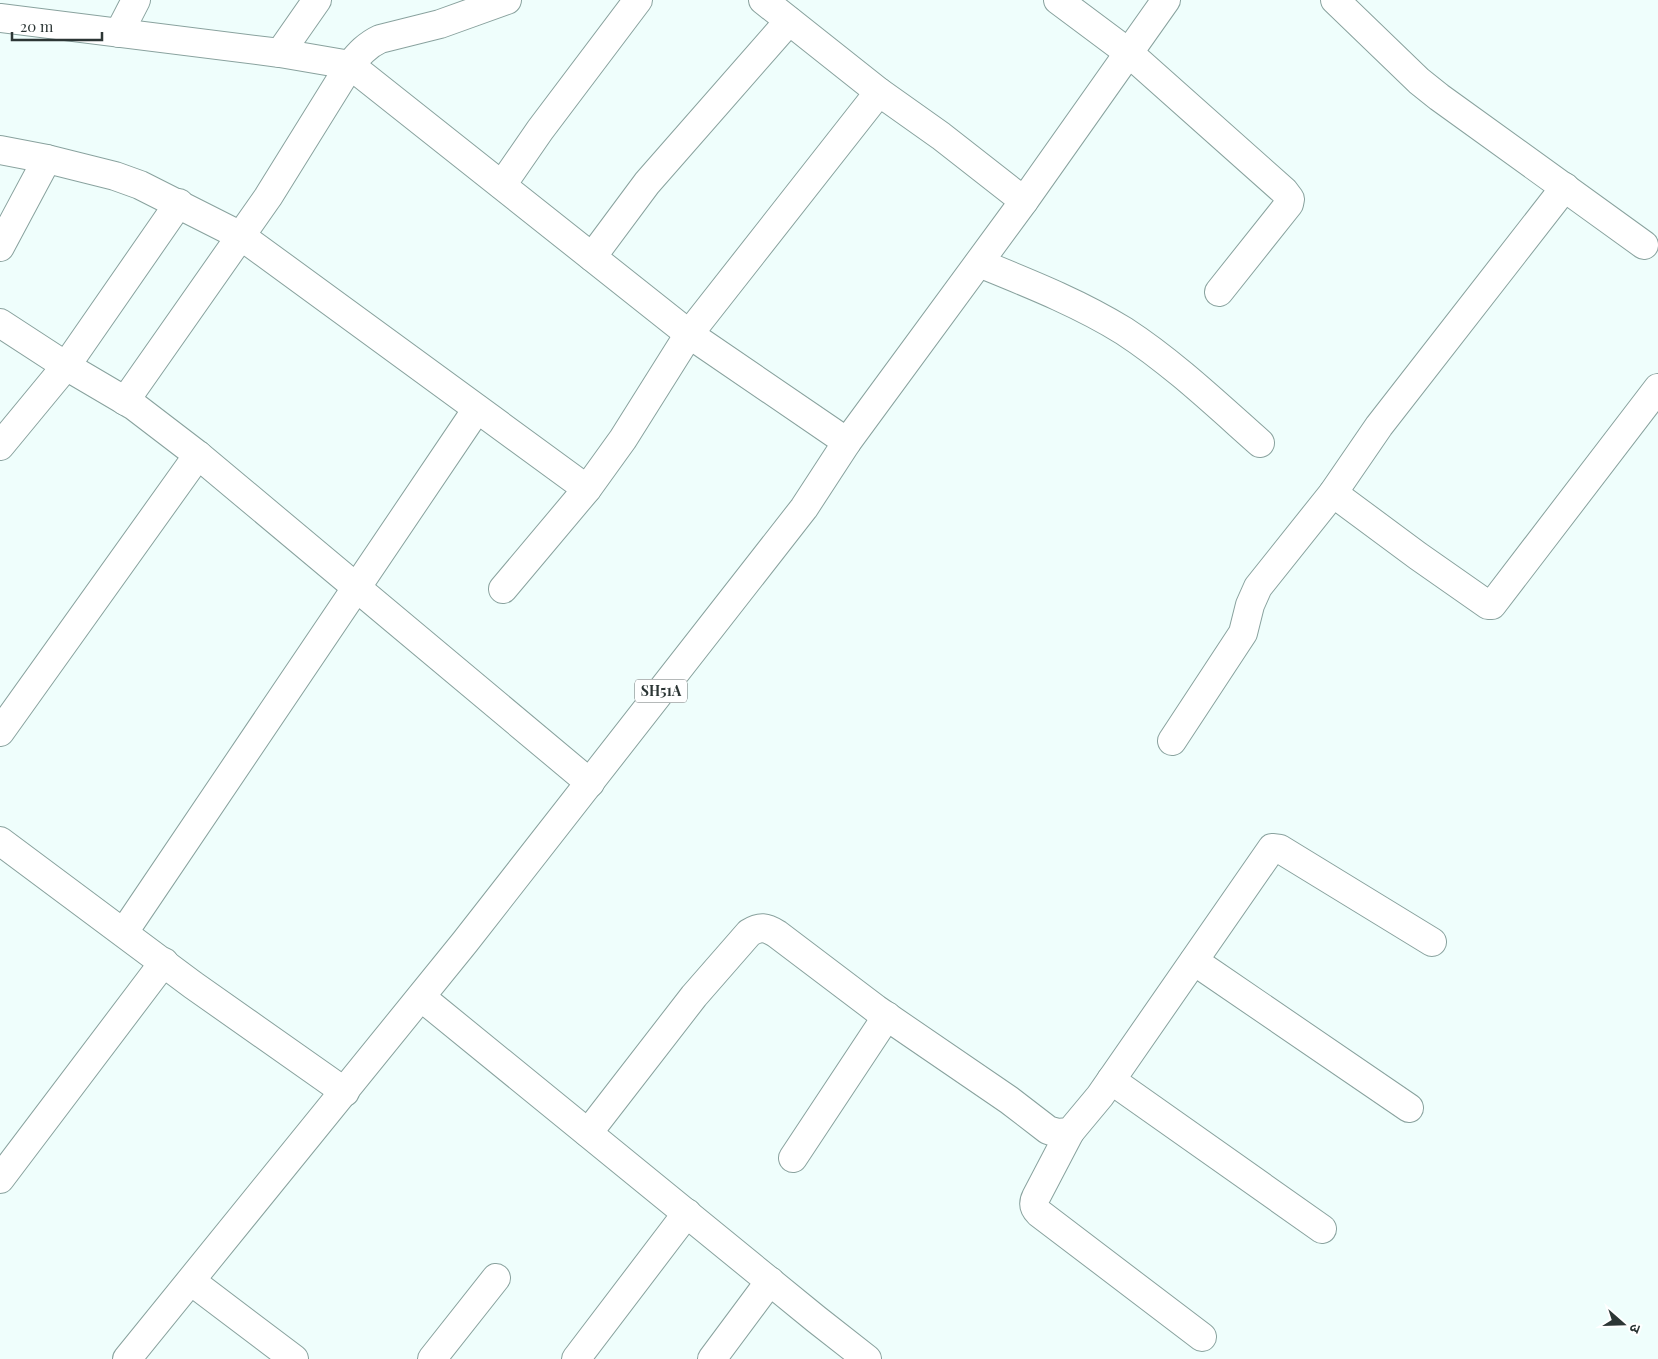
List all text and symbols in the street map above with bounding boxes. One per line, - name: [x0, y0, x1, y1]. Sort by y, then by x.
- scale bar: [12, 10, 102, 42]
- text: 20 m: [20, 16, 54, 36]
- road number: SH51A: [635, 679, 687, 702]
- north arrow: [1598, 1299, 1648, 1349]
- text: उ: [1625, 1322, 1646, 1336]

